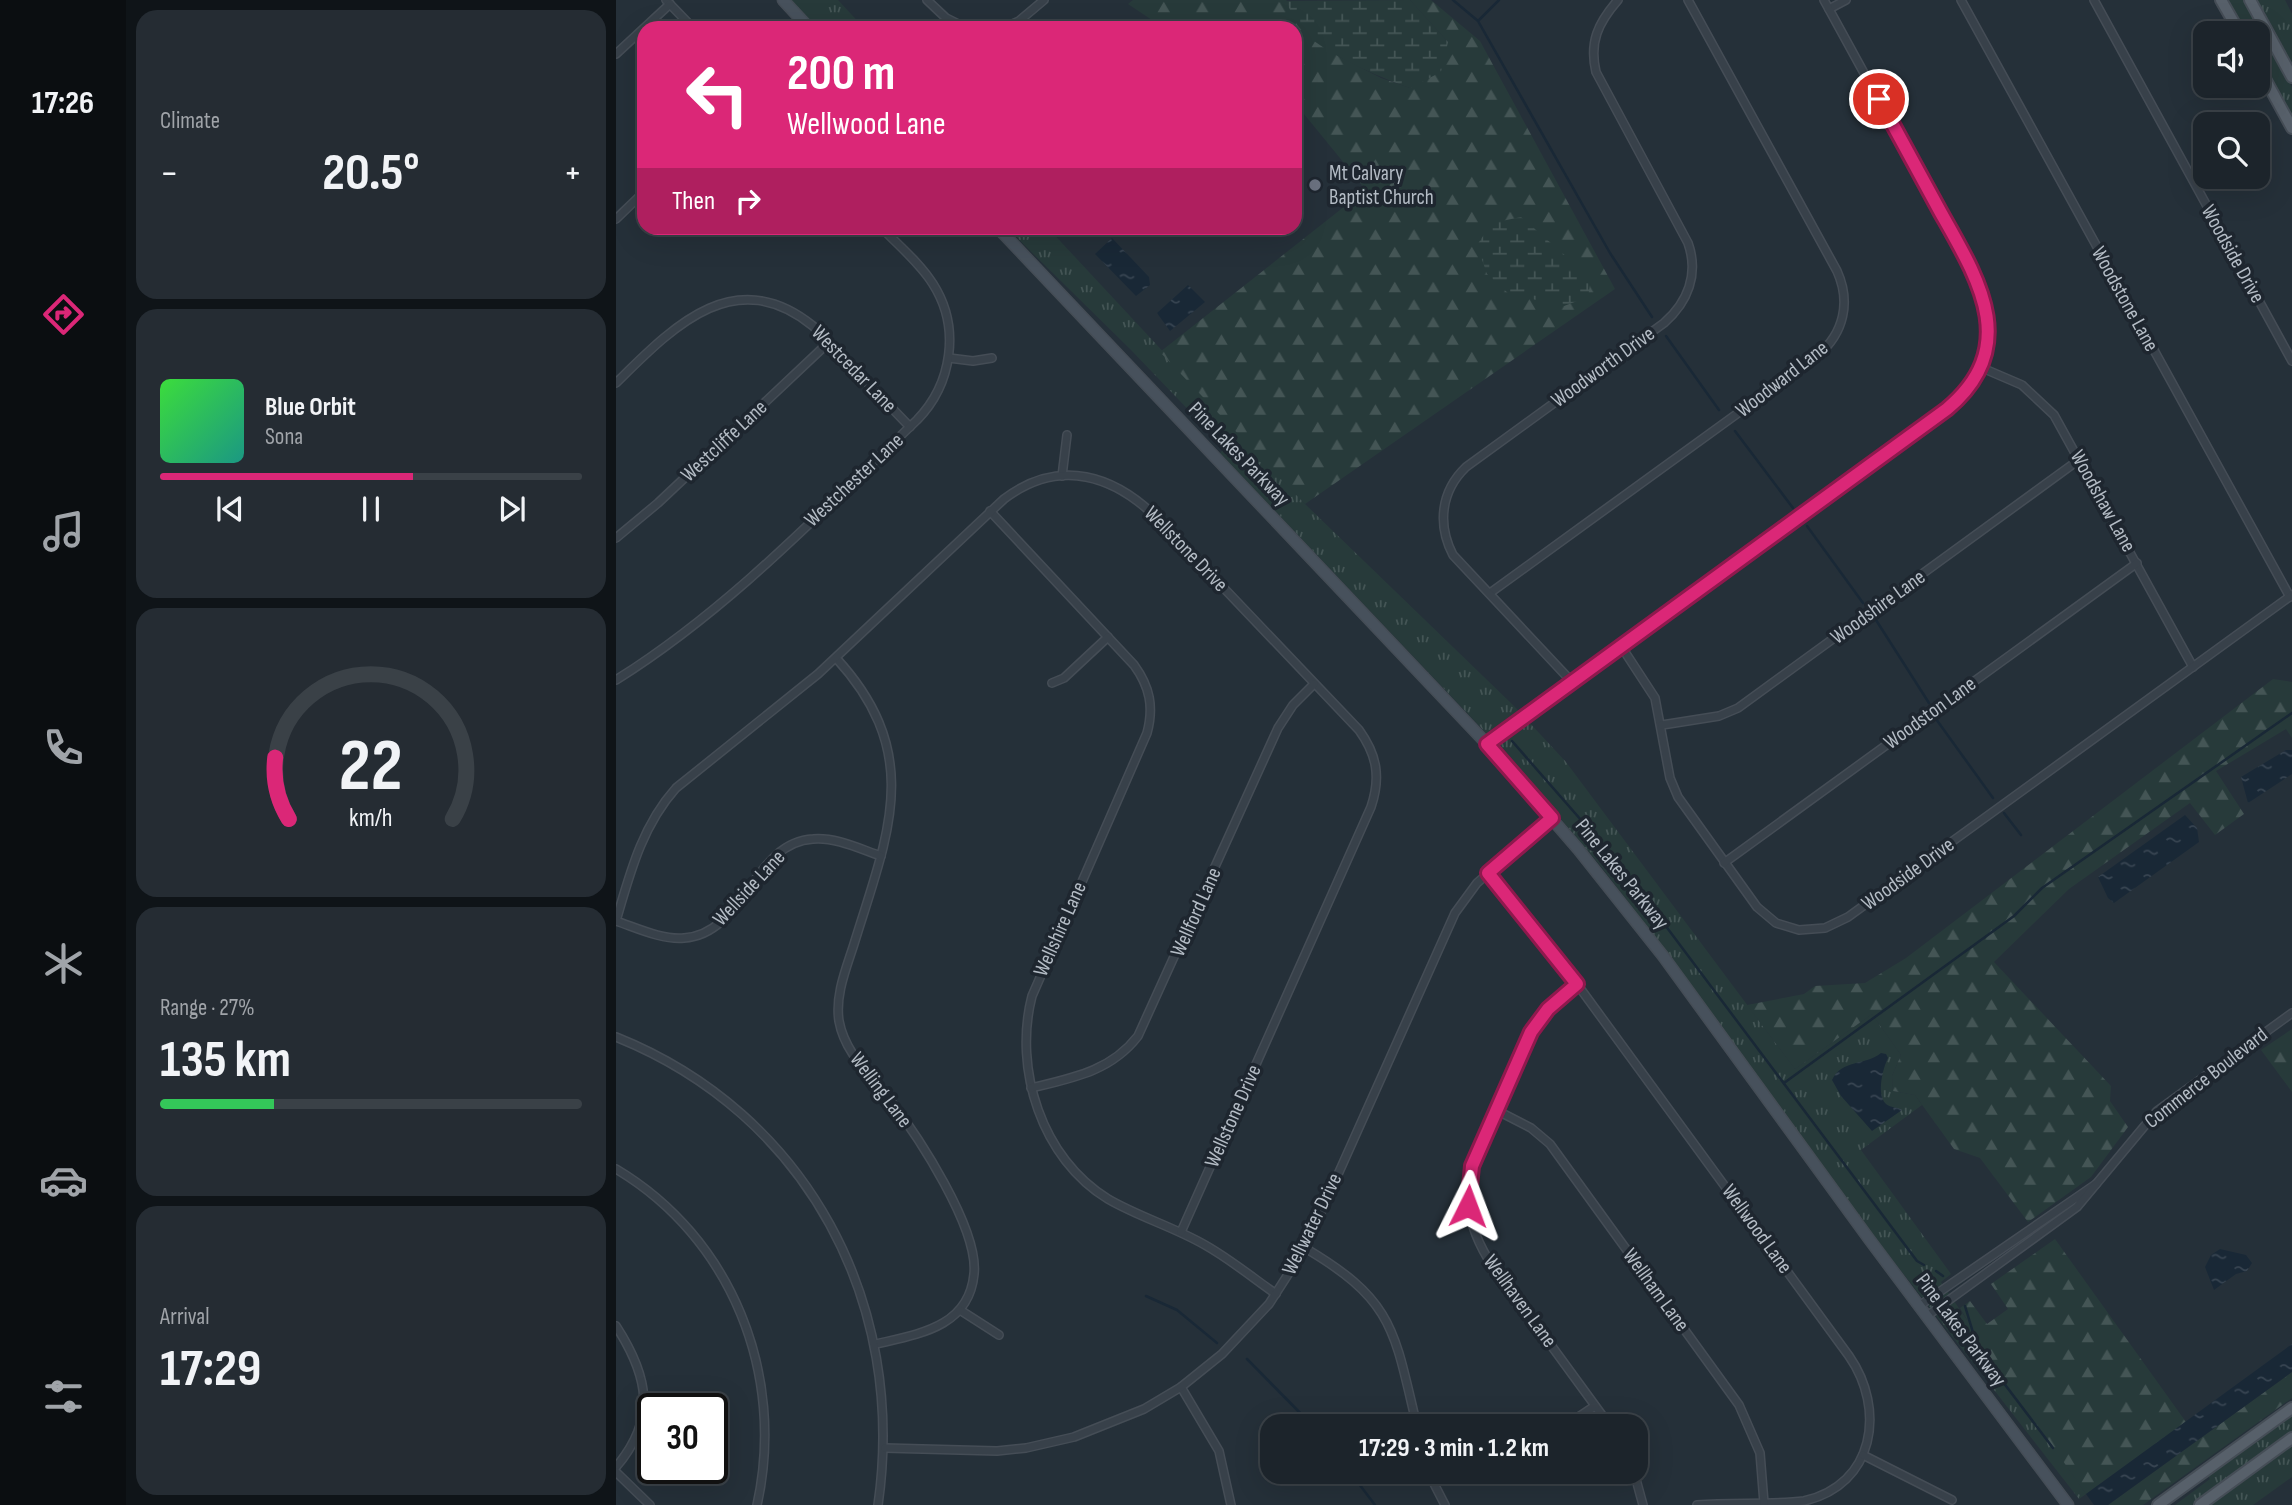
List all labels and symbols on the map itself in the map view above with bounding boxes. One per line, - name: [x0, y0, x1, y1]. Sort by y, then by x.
- pin: [1849, 69, 1909, 129]
- place label: Mt Calvary Baptist Church: [1329, 161, 1434, 210]
- marker: Mt Calvary Baptist Church: [1307, 177, 1323, 193]
- street label: Woodside Drive: [2196, 201, 2270, 307]
- street label: Woodstone Lane: [2086, 242, 2164, 356]
- street label: Westcedar Lane: [806, 320, 902, 418]
- street label: Woodworth Drive: [1546, 321, 1660, 413]
- street label: Woodward Lane: [1731, 335, 1833, 423]
- street label: Westcliffe Lane: [676, 395, 772, 487]
- street label: Pine Lakes Parkway: [1183, 397, 1295, 511]
- street label: Westchester Lane: [799, 428, 909, 532]
- street label: Woodshaw Lane: [2065, 446, 2141, 556]
- street label: Wellstone Drive: [1139, 501, 1233, 597]
- street label: Woodshire Lane: [1826, 564, 1930, 650]
- street label: Woodston Lane: [1879, 671, 1981, 755]
- street label: Pine Lakes Parkway: [1570, 814, 1674, 934]
- street label: Woodside Drive: [1857, 832, 1959, 916]
- street label: Wellside Lane: [708, 845, 790, 931]
- street label: Wellford Lane: [1165, 864, 1227, 960]
- street label: Wellshire Lane: [1028, 878, 1092, 980]
- street label: Commerce Boulevard: [2139, 1022, 2273, 1134]
- street label: Welling Lane: [845, 1047, 917, 1133]
- street label: Wellstone Drive: [1199, 1061, 1267, 1171]
- street label: Wellwater Drive: [1277, 1169, 1347, 1279]
- position arrow: [1431, 1169, 1505, 1243]
- street label: Wellwood Lane: [1716, 1180, 1798, 1278]
- street label: Wellham Lane: [1617, 1244, 1695, 1336]
- street label: Wellhaven Lane: [1478, 1250, 1562, 1352]
- street label: Pine Lakes Parkway: [1910, 1269, 2012, 1391]
- speed limit sign: 30: [637, 1393, 728, 1484]

